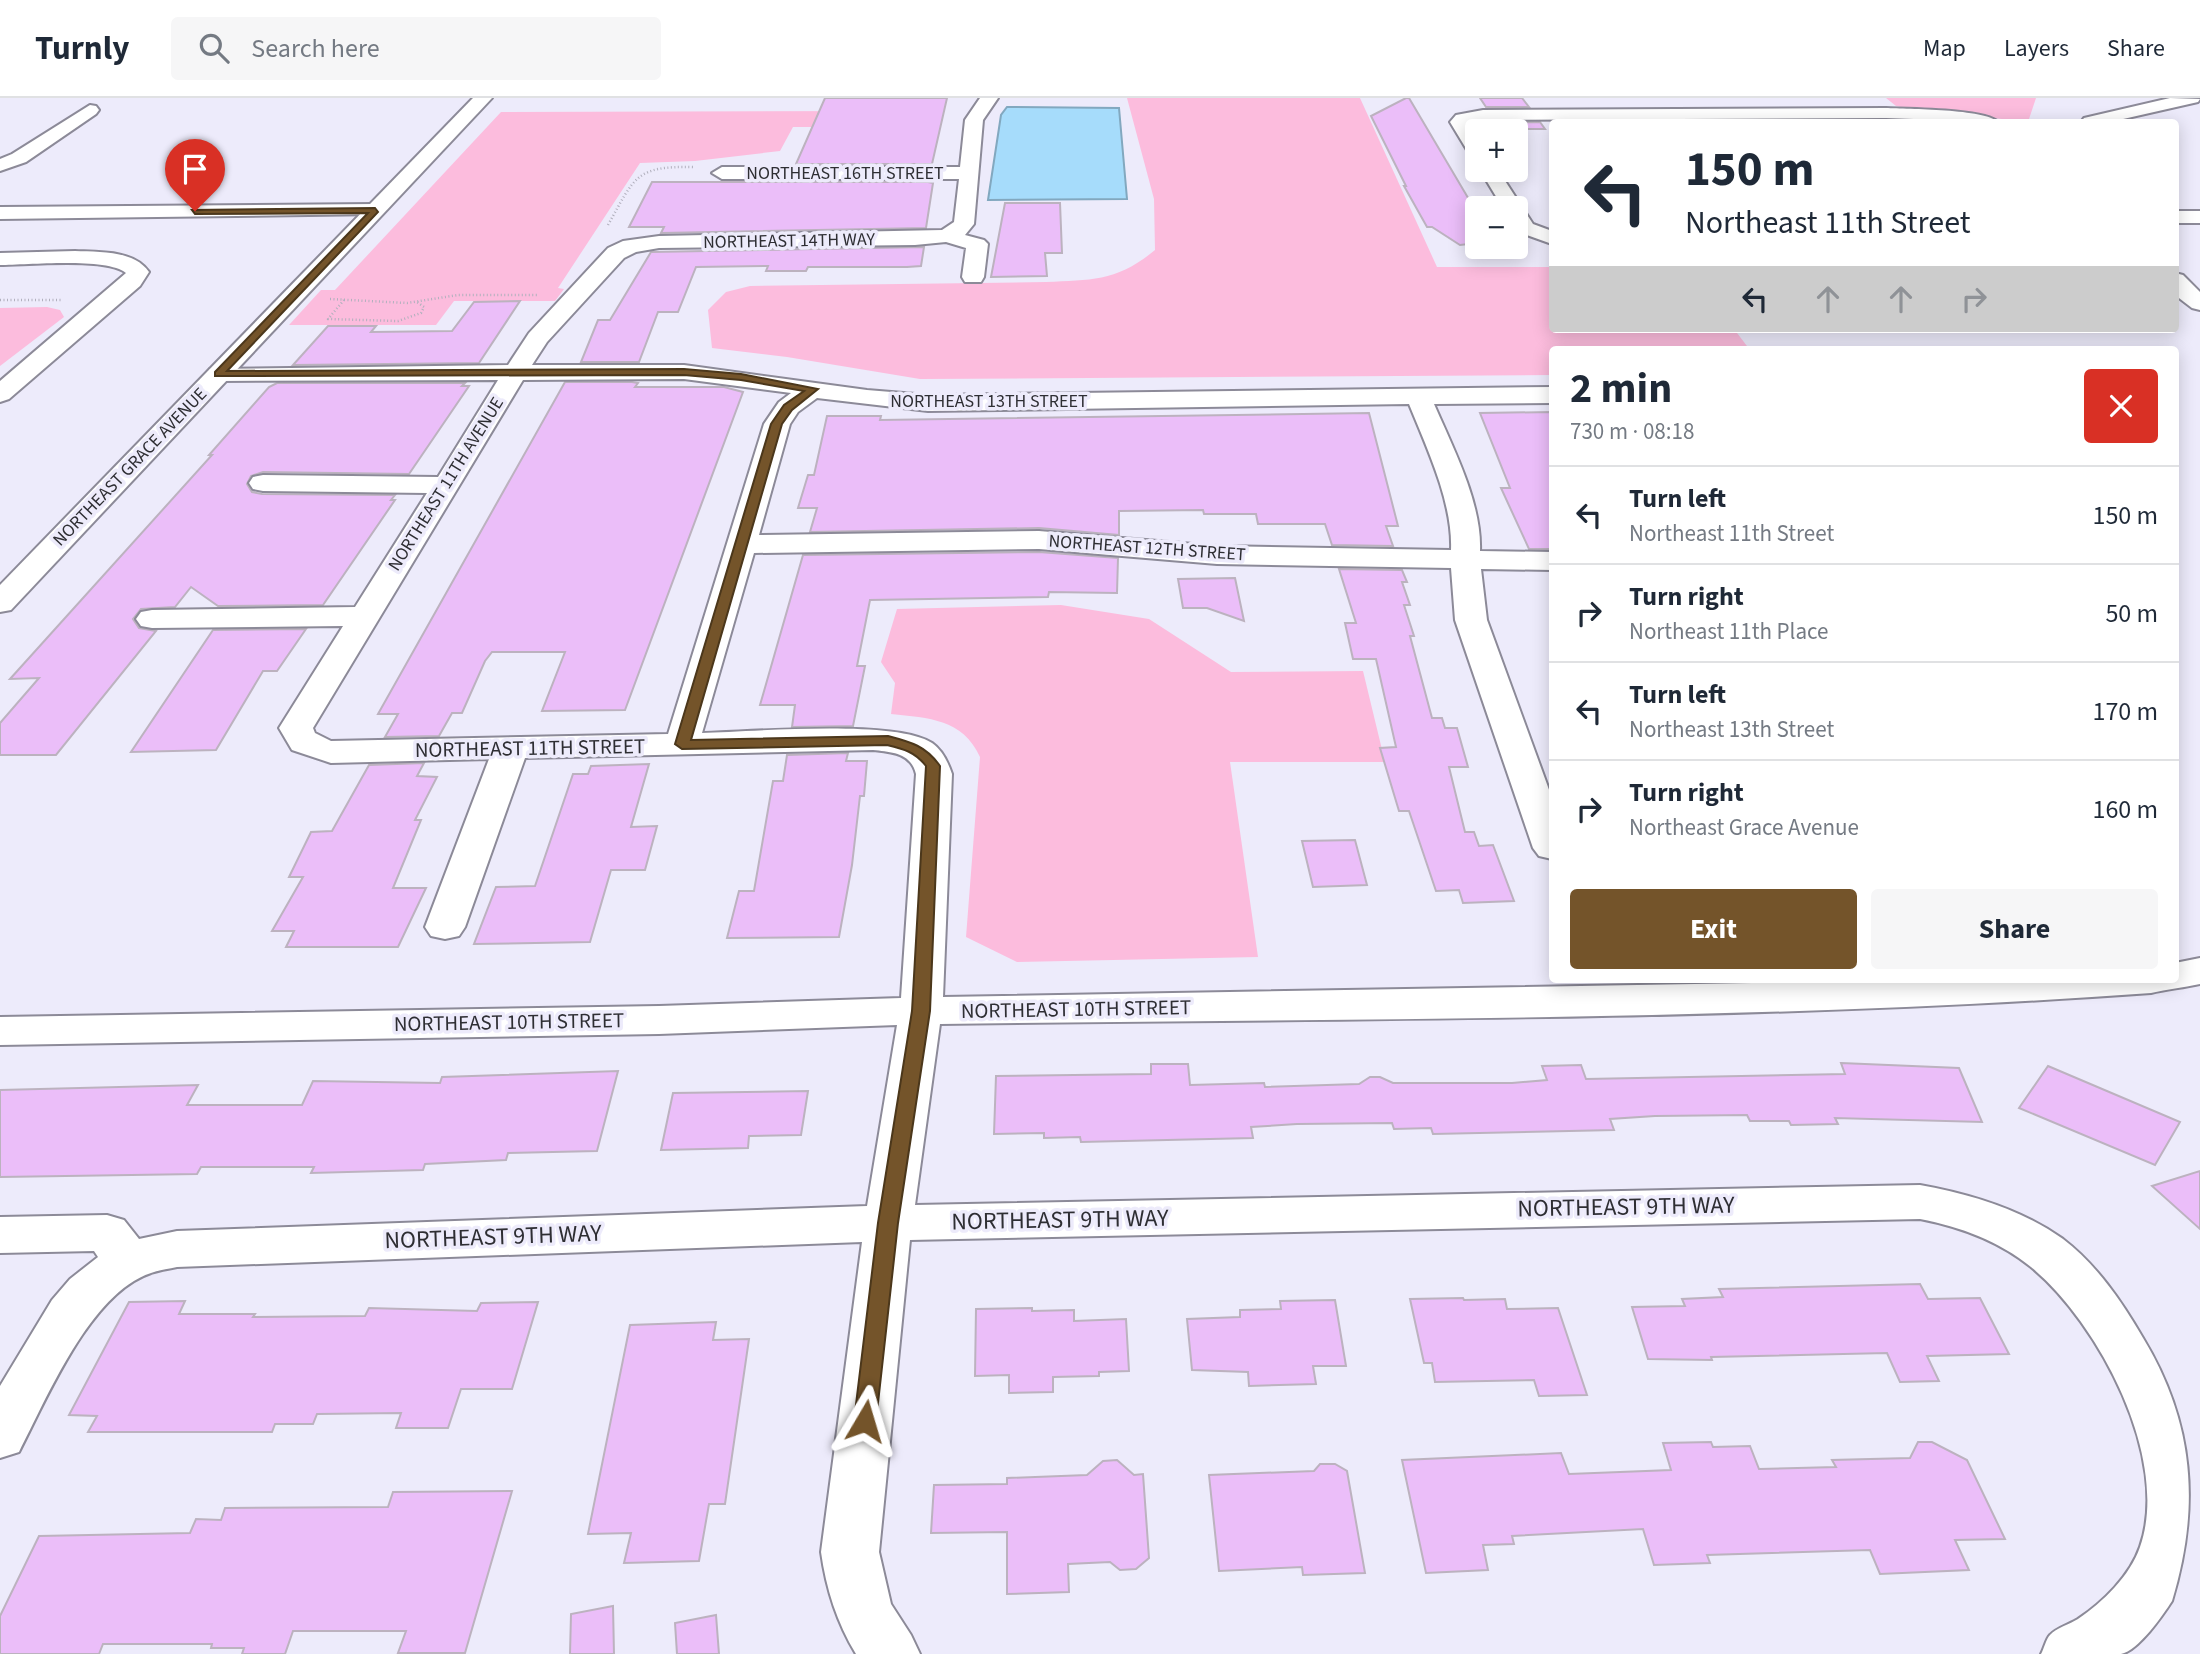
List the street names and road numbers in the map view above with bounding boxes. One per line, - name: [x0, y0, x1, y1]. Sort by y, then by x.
- street label: NORTHEAST 16TH STREET: [746, 161, 944, 186]
- street label: NORTHEAST 14TH WAY: [703, 227, 876, 255]
- street label: NORTHEAST GRACE AVENUE: [47, 382, 213, 552]
- street label: NORTHEAST 13TH STREET: [890, 389, 1088, 414]
- street label: NORTHEAST 11TH AVENUE: [382, 392, 510, 576]
- street label: NORTHEAST 12TH STREET: [1048, 529, 1247, 567]
- street label: NORTHEAST 11TH STREET: [415, 731, 645, 765]
- street label: NORTHEAST 10TH STREET: [961, 992, 1191, 1026]
- street label: NORTHEAST 10TH STREET: [394, 1005, 624, 1039]
- street label: NORTHEAST 9TH WAY: [1517, 1188, 1735, 1226]
- street label: NORTHEAST 9TH WAY: [951, 1201, 1169, 1239]
- street label: NORTHEAST 9TH WAY: [384, 1216, 603, 1258]

